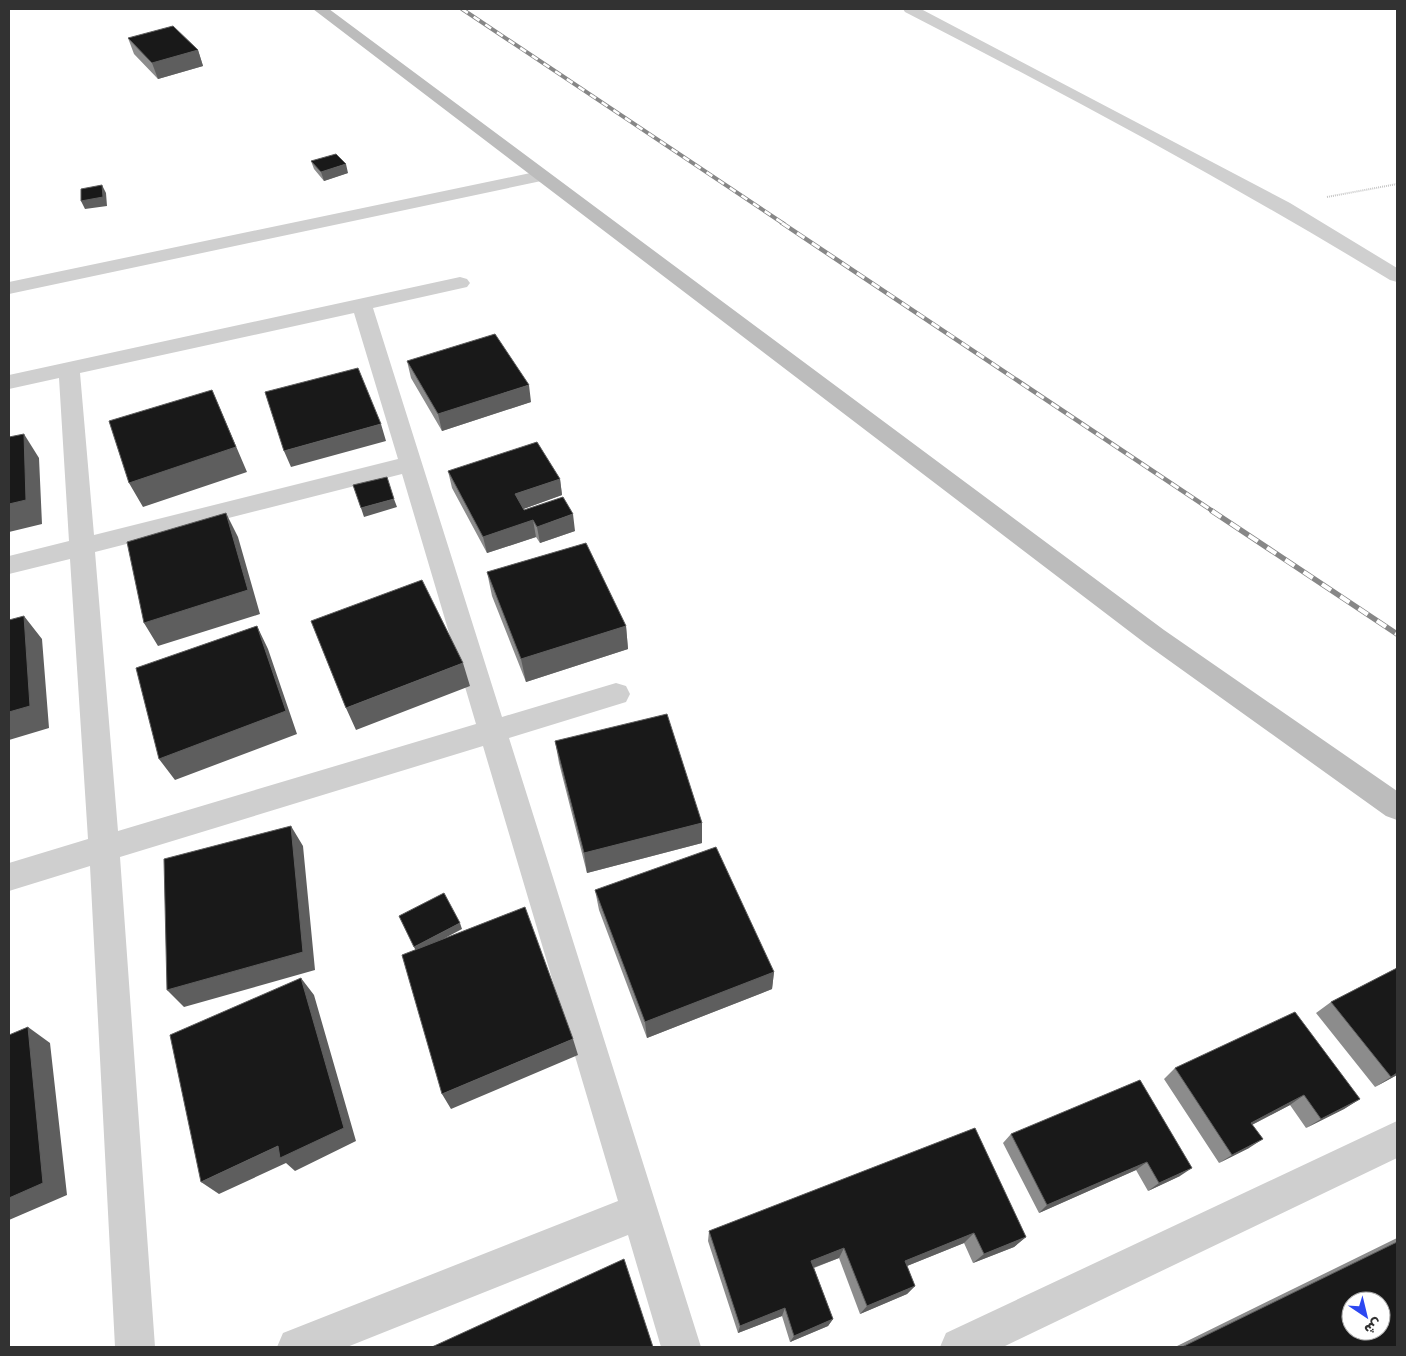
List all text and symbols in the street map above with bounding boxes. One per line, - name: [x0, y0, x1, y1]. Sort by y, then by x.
- north arrow: [1341, 1291, 1391, 1341]
- text: ش: [1361, 1314, 1385, 1338]

